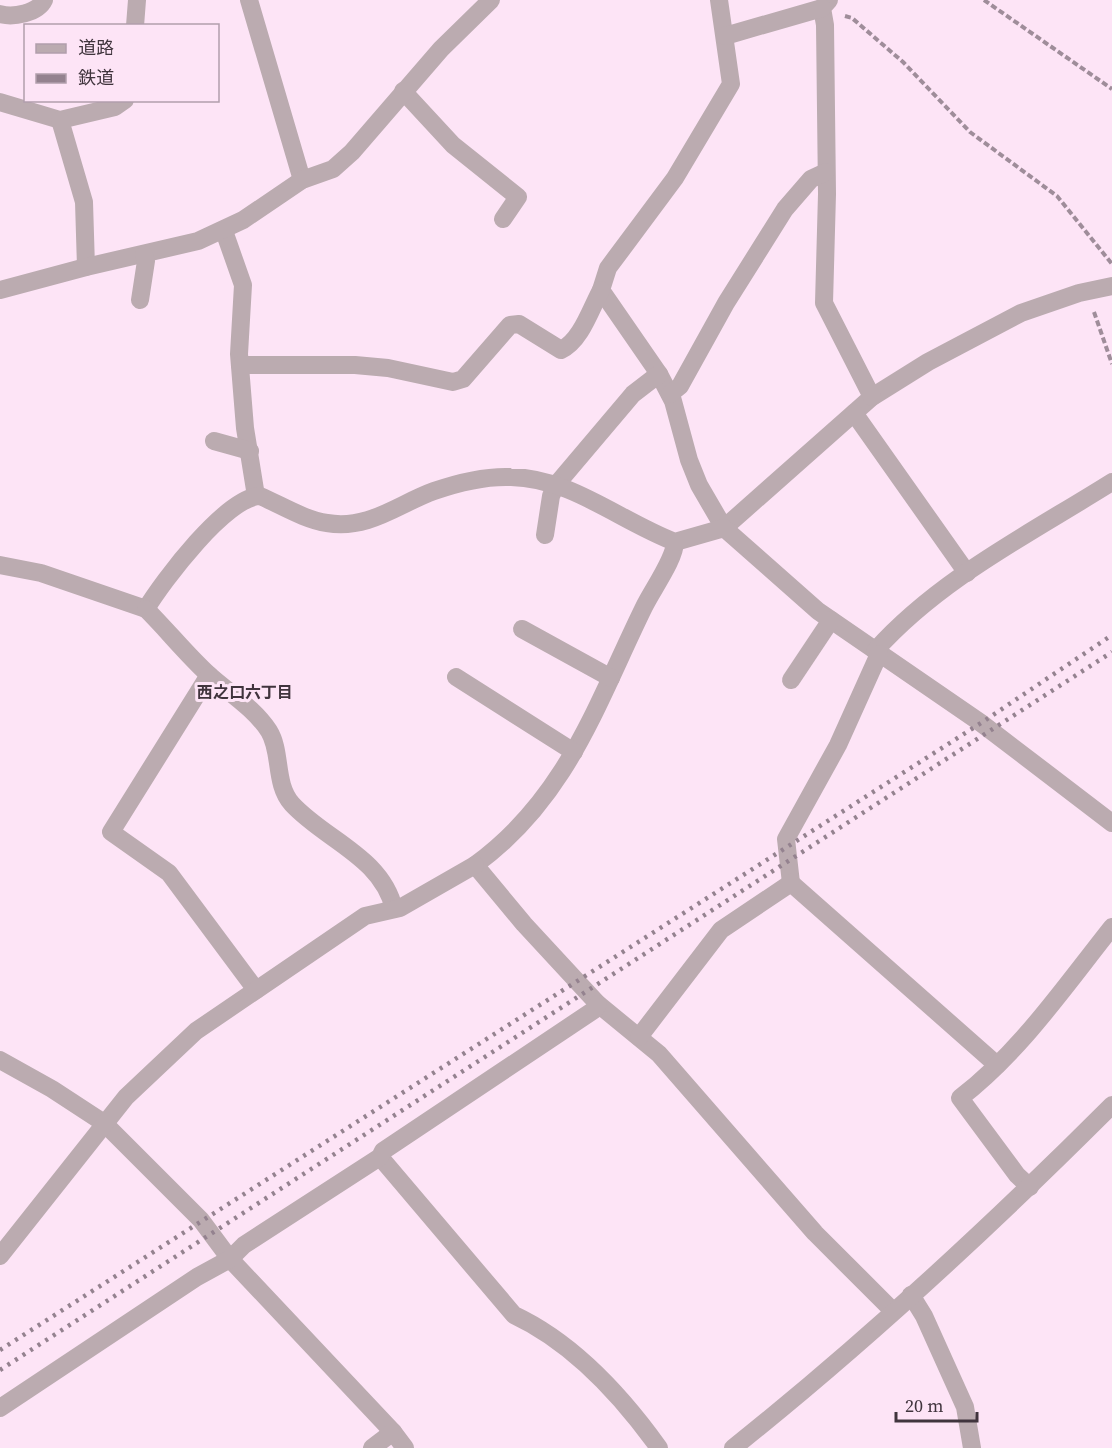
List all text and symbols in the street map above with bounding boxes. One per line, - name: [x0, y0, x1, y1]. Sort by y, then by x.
- legend: [24, 24, 219, 102]
- text: 道路: [78, 35, 114, 60]
- text: 鉄道: [78, 65, 114, 90]
- district label: 西之口六丁目: [197, 681, 293, 703]
- scale bar: [896, 1385, 977, 1423]
- text: 20 m: [905, 1393, 943, 1418]

